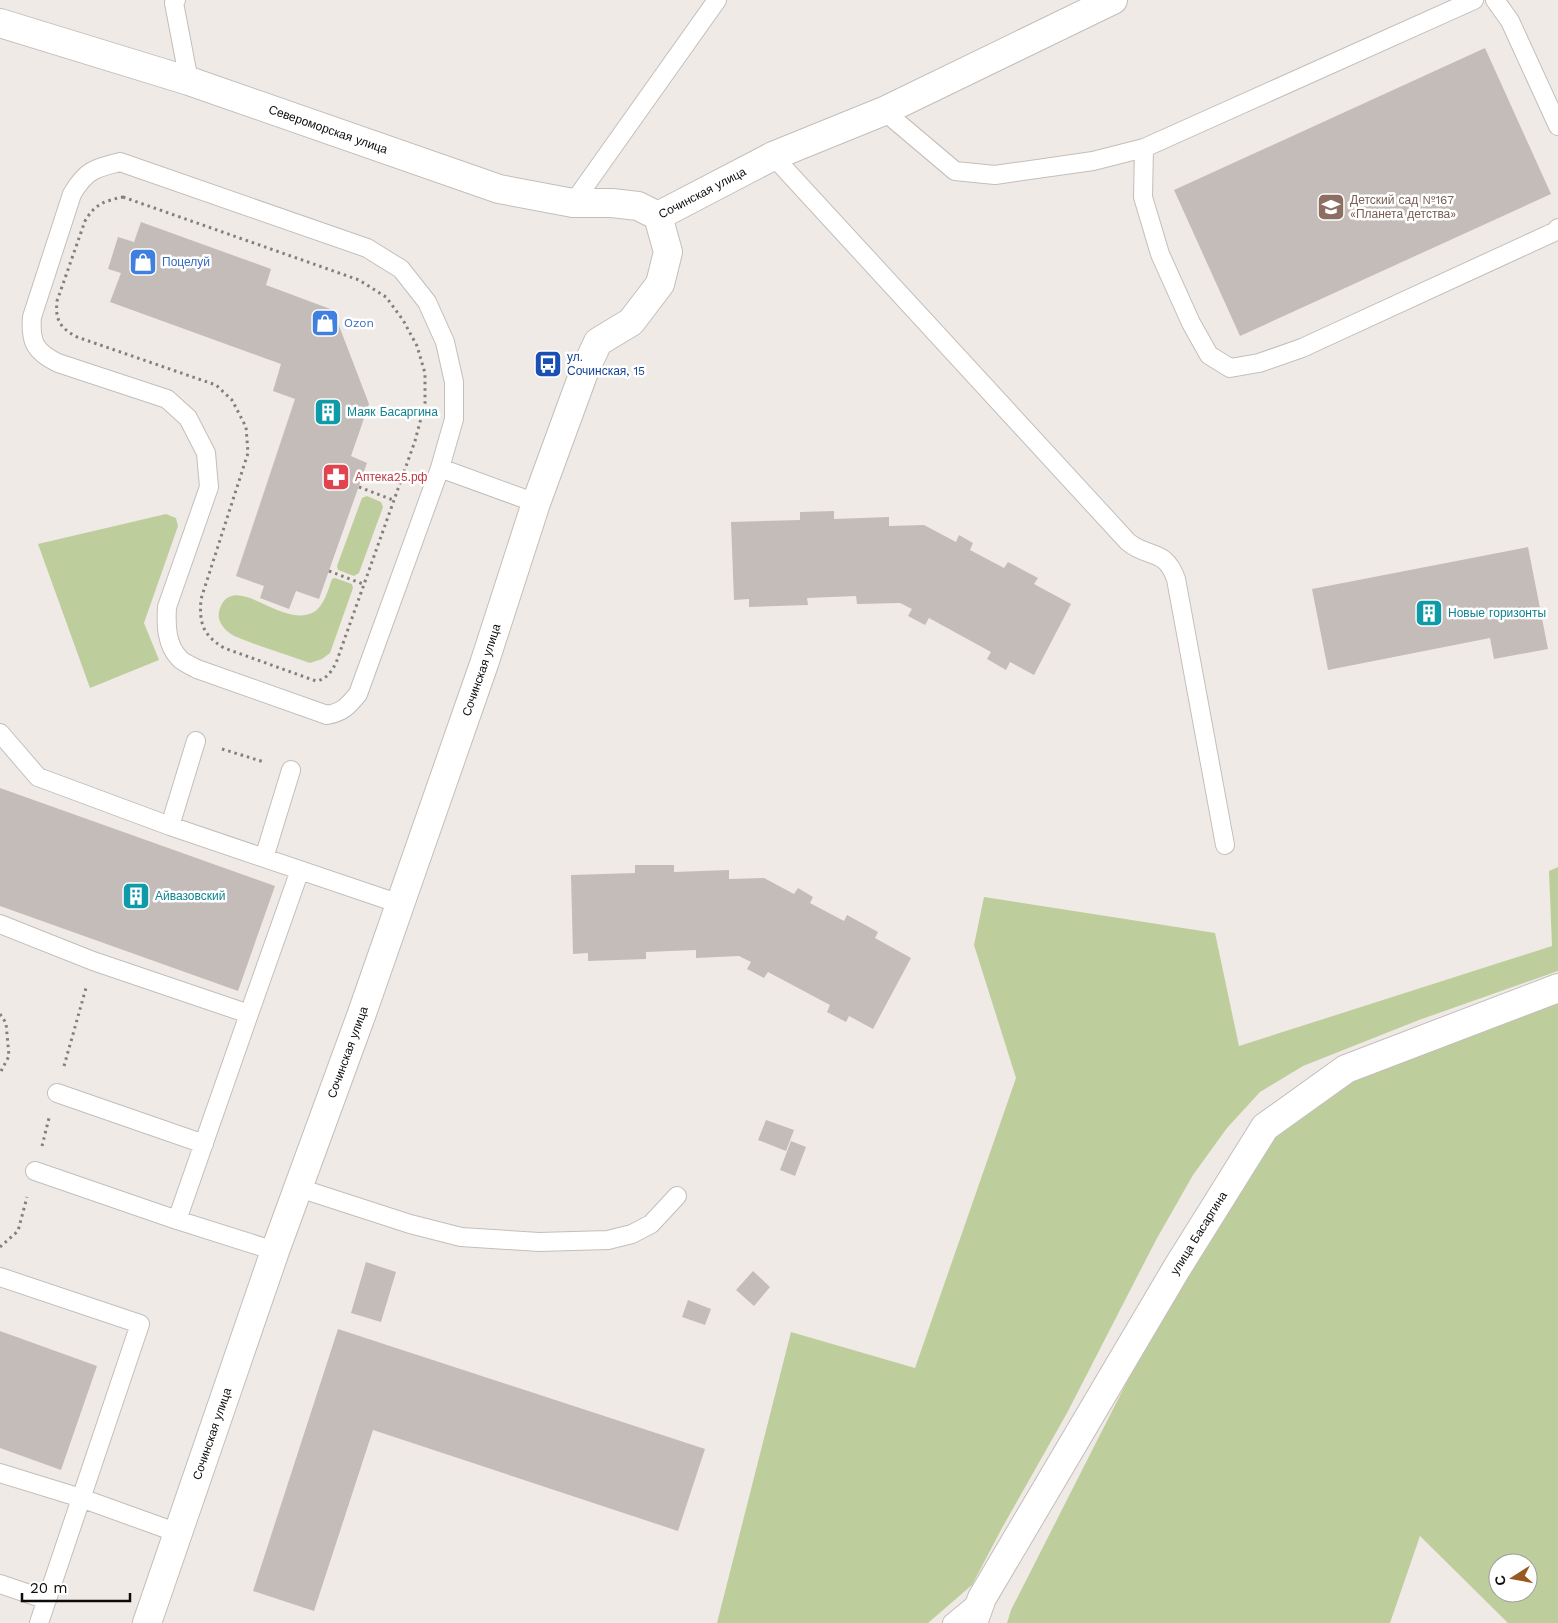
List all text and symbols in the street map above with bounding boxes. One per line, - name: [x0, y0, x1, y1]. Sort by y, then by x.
- street label: Североморская улица: [267, 102, 390, 157]
- street label: Сочинская улица: [656, 164, 749, 221]
- school or university icon: Детский сад №167 «Планета детства»: [1316, 192, 1346, 222]
- place label: Детский сад №167 «Планета детства»: [1350, 193, 1456, 221]
- shop icon: Поцелуй: [128, 247, 158, 277]
- place label: Поцелуй: [162, 255, 210, 269]
- shop icon: Ozon: [310, 308, 340, 338]
- place label: Ozon: [344, 316, 374, 330]
- bus stop icon: ул. Сочинская, 15: [533, 349, 563, 379]
- place label: ул. Сочинская, 15: [567, 350, 645, 378]
- building icon: Маяк Басаргина: [313, 397, 343, 427]
- place label: Маяк Басаргина: [347, 405, 438, 419]
- pharmacy icon: Аптека25.рф: [321, 462, 351, 492]
- place label: Аптека25.рф: [355, 470, 428, 484]
- building icon: Новые горизонты: [1414, 598, 1444, 628]
- place label: Новые горизонты: [1448, 606, 1546, 620]
- street label: Сочинская улица: [459, 622, 504, 718]
- building icon: Айвазовский: [121, 881, 151, 911]
- place label: Айвазовский: [155, 889, 225, 903]
- street label: Сочинская улица: [325, 1004, 371, 1100]
- street label: улица Басаргина: [1168, 1189, 1230, 1277]
- street label: Сочинская улица: [190, 1386, 234, 1482]
- north arrow: [1488, 1553, 1538, 1603]
- scale bar: [22, 1570, 130, 1602]
- text: С: [1491, 1574, 1509, 1587]
- text: 20 m: [30, 1579, 68, 1597]

